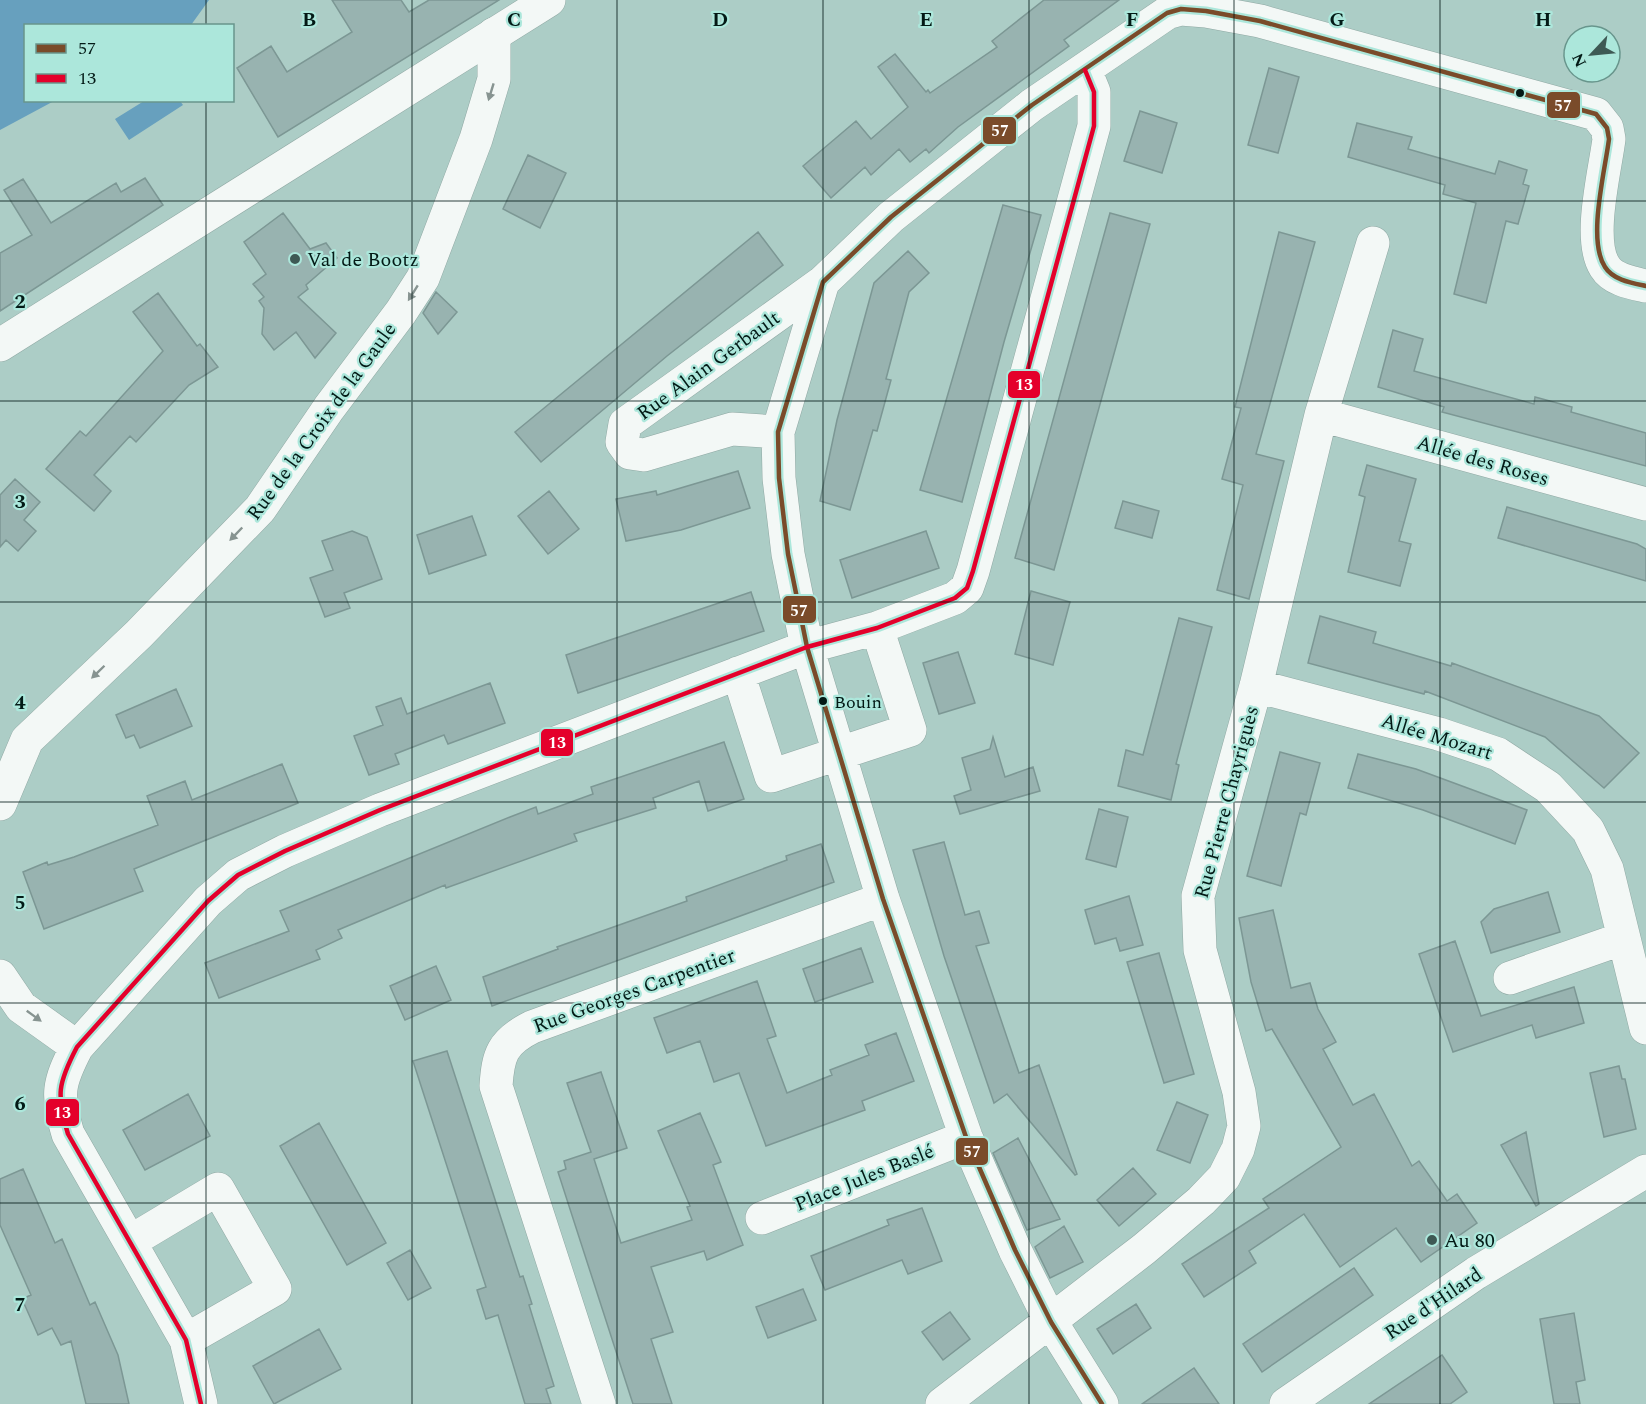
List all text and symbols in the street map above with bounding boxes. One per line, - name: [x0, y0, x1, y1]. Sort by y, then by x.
- text: B: [302, 5, 316, 35]
- text: C: [507, 5, 521, 35]
- text: D: [712, 5, 728, 35]
- text: E: [919, 5, 933, 35]
- text: F: [1126, 5, 1138, 35]
- text: G: [1329, 5, 1345, 35]
- text: H: [1535, 5, 1551, 35]
- legend: [24, 24, 234, 102]
- north arrow: [1562, 24, 1622, 84]
- text: 57: [78, 35, 96, 62]
- text: N: [1566, 49, 1593, 71]
- text: 13: [78, 65, 96, 92]
- one-way arrow: [486, 83, 495, 101]
- unlabelled marker: [1514, 87, 1526, 99]
- line badge: 57: [1546, 91, 1581, 119]
- text: 57: [1554, 94, 1572, 118]
- line badge: 57: [982, 116, 1017, 145]
- text: 57: [991, 119, 1009, 143]
- place label: Val de Bootz: [307, 245, 419, 275]
- marker: Val de Bootz: [288, 252, 302, 266]
- one-way arrow: [408, 285, 419, 301]
- text: 2: [14, 287, 26, 317]
- street label: Rue Alain Gerbault: [631, 303, 786, 428]
- street label: Rue de la Croix de la Gaule: [240, 316, 404, 527]
- line badge: 13: [1007, 370, 1041, 399]
- text: 13: [1015, 373, 1033, 397]
- street label: Allée des Roses: [1413, 428, 1552, 494]
- text: 3: [14, 487, 26, 517]
- one-way arrow: [230, 526, 243, 541]
- line badge: 57: [782, 595, 817, 624]
- text: 57: [790, 599, 808, 623]
- one-way arrow: [92, 665, 106, 679]
- text: 4: [14, 688, 26, 718]
- place label: Bouin: [834, 689, 882, 716]
- marker: Bouin: [817, 695, 829, 707]
- street label: Rue Pierre Chayriguès: [1187, 703, 1267, 902]
- street label: Allée Mozart: [1377, 706, 1496, 768]
- line badge: 13: [540, 728, 574, 757]
- text: 13: [548, 731, 566, 755]
- text: 5: [14, 888, 26, 918]
- street label: Rue Georges Carpentier: [529, 940, 740, 1041]
- one-way arrow: [25, 1010, 41, 1022]
- text: 6: [14, 1089, 26, 1119]
- line badge: 13: [45, 1098, 80, 1127]
- text: 13: [53, 1101, 71, 1125]
- street label: Place Jules Baslé: [790, 1136, 939, 1220]
- line badge: 57: [955, 1137, 989, 1166]
- text: 57: [963, 1140, 981, 1164]
- place label: Au 80: [1444, 1226, 1495, 1256]
- marker: Au 80: [1425, 1233, 1439, 1247]
- street label: Rue d'Hilard: [1379, 1260, 1489, 1348]
- text: 7: [14, 1290, 26, 1320]

